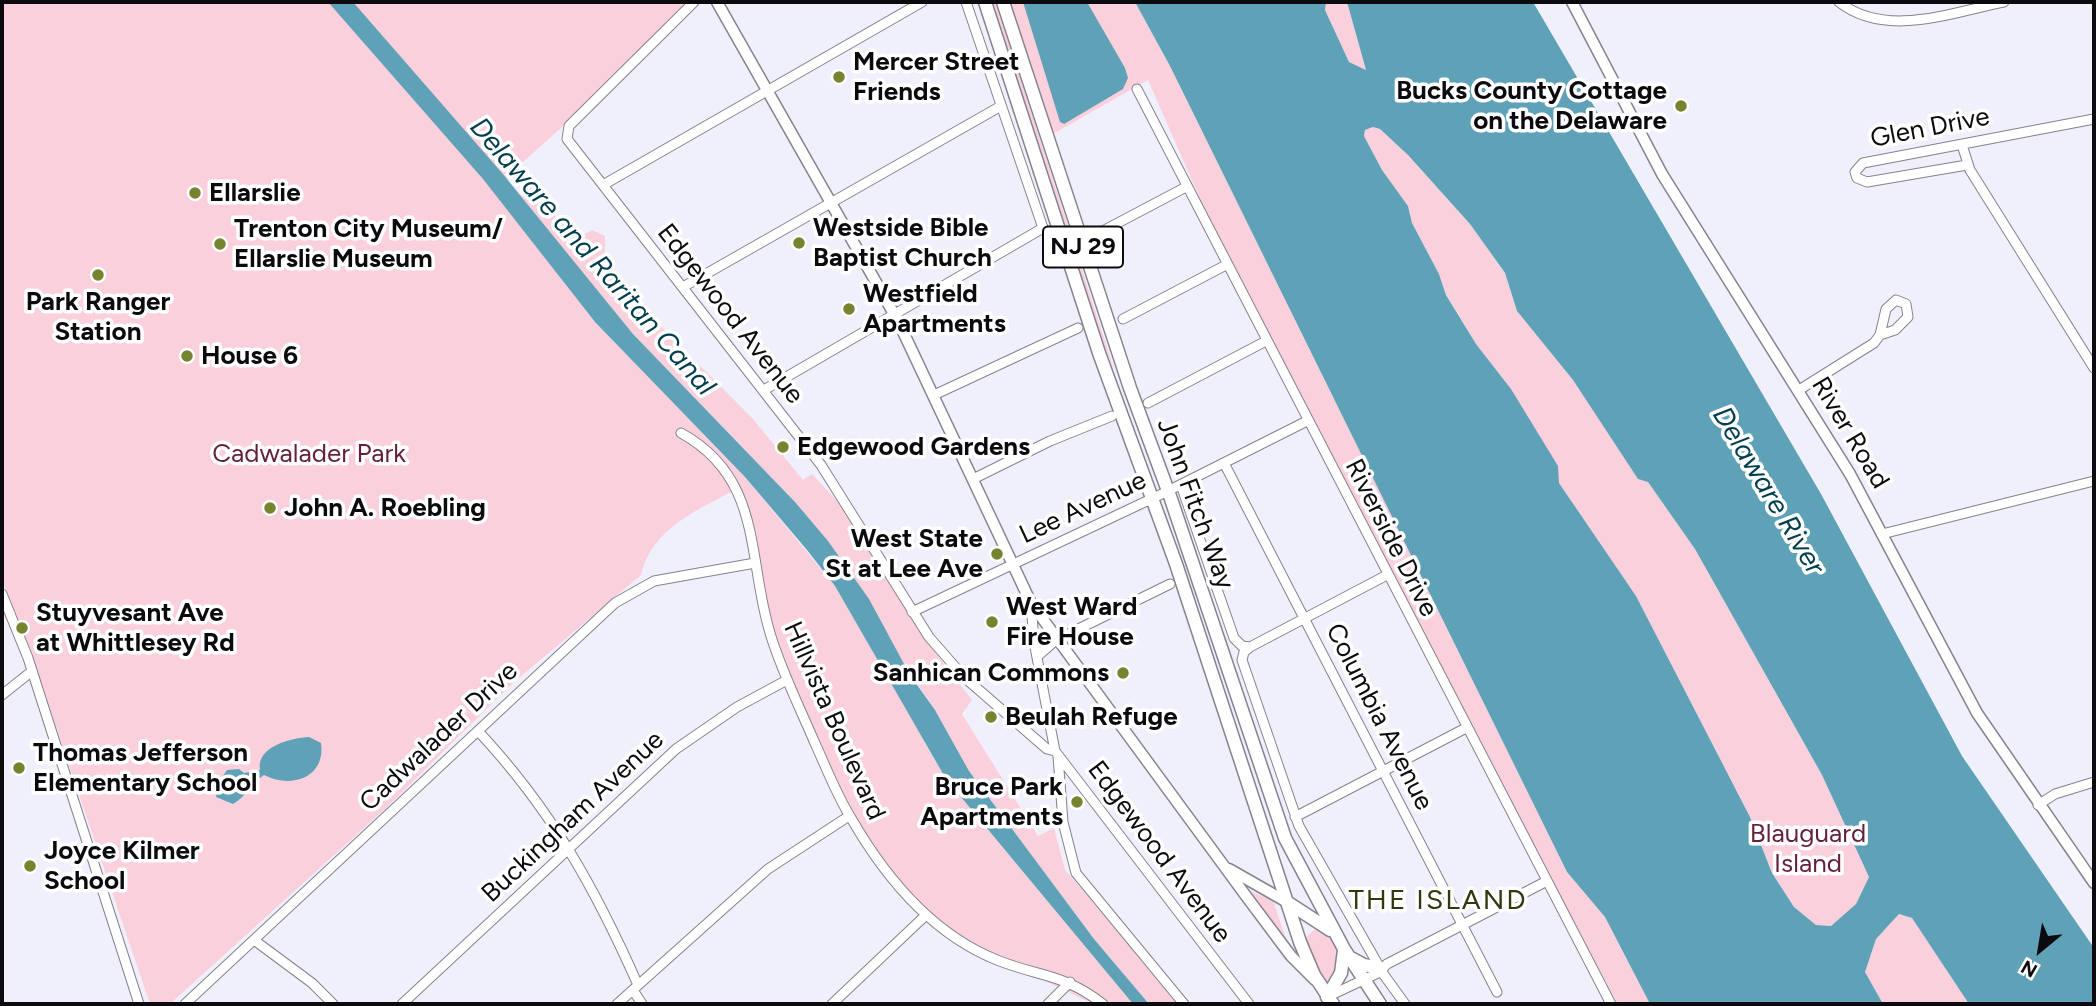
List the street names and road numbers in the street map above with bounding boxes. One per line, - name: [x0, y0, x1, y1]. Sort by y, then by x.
- street label: Glen Drive: [1868, 101, 1992, 155]
- street label: Edgewood Avenue: [650, 218, 810, 410]
- road number: NJ 29: [1043, 226, 1123, 268]
- street label: River Road: [1804, 371, 1896, 495]
- street label: John Fitch Way: [1150, 414, 1240, 594]
- street label: Riverside Drive: [1338, 454, 1444, 622]
- street label: Lee Avenue: [1015, 465, 1151, 551]
- street label: Hillvista Boulevard: [776, 617, 892, 825]
- street label: Columbia Avenue: [1319, 619, 1439, 815]
- street label: Cadwalader Drive: [354, 656, 524, 818]
- street label: Buckingham Avenue: [476, 725, 670, 909]
- street label: Edgewood Avenue: [1080, 755, 1238, 949]

